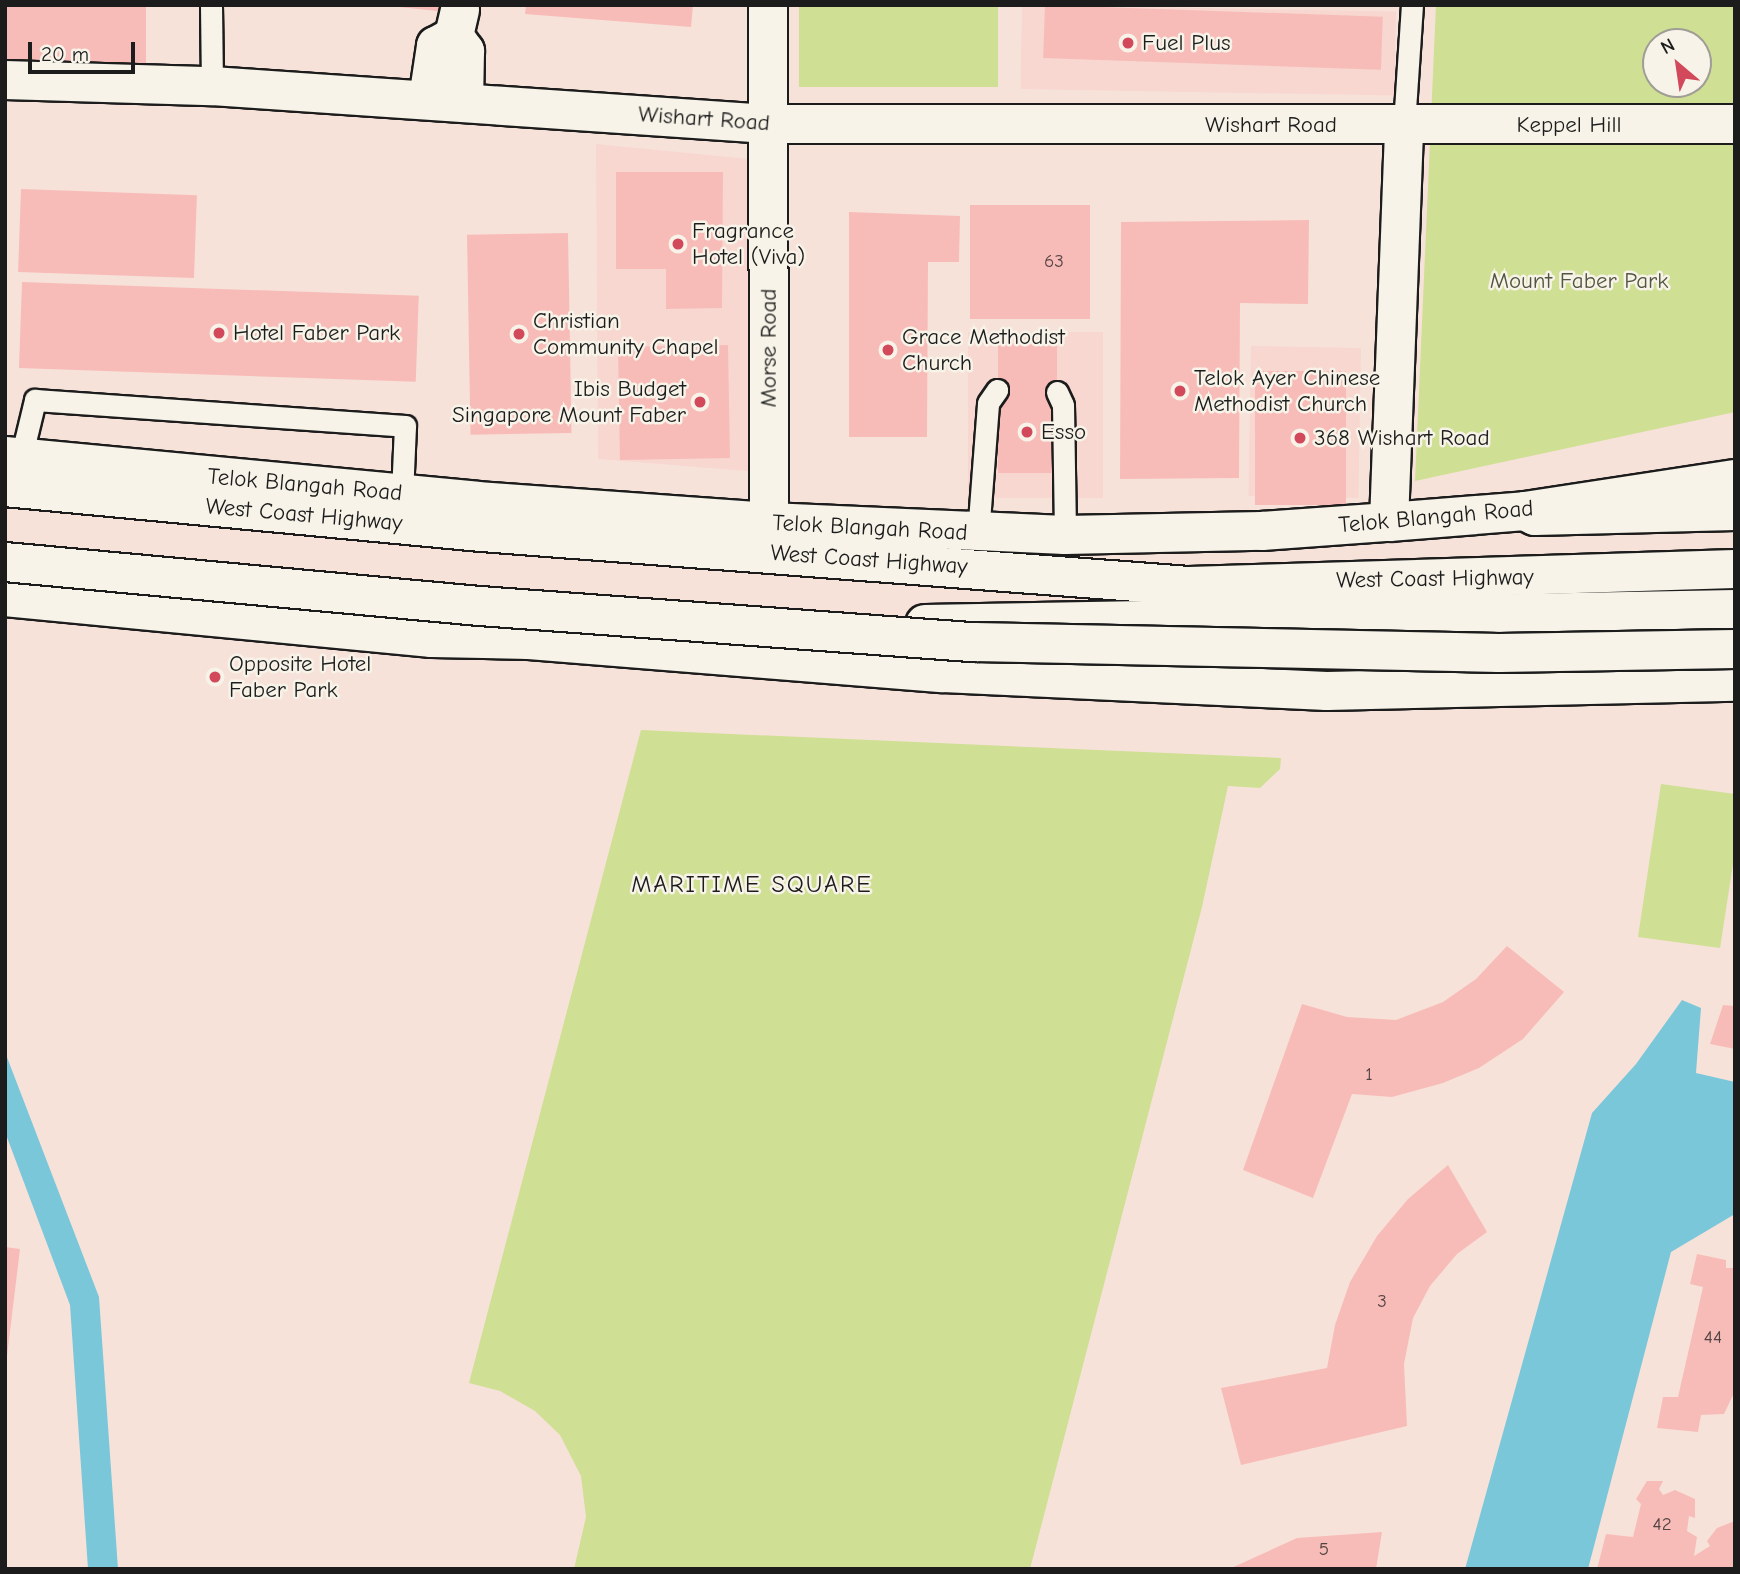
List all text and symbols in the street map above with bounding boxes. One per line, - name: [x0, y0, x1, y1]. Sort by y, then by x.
- scale bar: [32, 28, 138, 72]
- north arrow: [1642, 28, 1712, 98]
- place label: Fuel Plus: [1142, 29, 1231, 57]
- text: N: [1657, 34, 1679, 59]
- marker: Fuel Plus: [1120, 35, 1136, 51]
- text: 20 m: [41, 42, 89, 66]
- street label: Wishart Road: [637, 101, 771, 137]
- street label: Wishart Road: [1205, 111, 1337, 139]
- street label: Keppel Hill: [1517, 111, 1621, 139]
- place label: Fragrance Hotel (Viva): [692, 217, 805, 271]
- marker: Fragrance Hotel (Viva): [670, 236, 686, 252]
- house number: 63: [1044, 251, 1064, 273]
- park label: Mount Faber Park: [1490, 267, 1668, 295]
- street label: Morse Road: [755, 289, 783, 407]
- place label: Christian Community Chapel: [533, 307, 719, 361]
- place label: Hotel Faber Park: [233, 319, 400, 347]
- place label: Grace Methodist Church: [902, 323, 1065, 377]
- marker: Hotel Faber Park: [211, 325, 227, 341]
- marker: Christian Community Chapel: [511, 326, 527, 342]
- marker: Grace Methodist Church: [880, 342, 896, 358]
- place label: Telok Ayer Chinese Methodist Church: [1194, 364, 1380, 418]
- place label: Ibis Budget Singapore Mount Faber: [452, 375, 686, 429]
- marker: Telok Ayer Chinese Methodist Church: [1172, 383, 1188, 399]
- marker: Ibis Budget Singapore Mount Faber: [692, 394, 708, 410]
- place label: Esso: [1041, 418, 1086, 446]
- marker: Esso: [1019, 424, 1035, 440]
- place label: 368 Wishart Road: [1314, 424, 1490, 452]
- marker: 368 Wishart Road: [1292, 430, 1308, 446]
- street label: Telok Blangah Road: [207, 463, 403, 507]
- street label: West Coast Highway: [204, 493, 404, 537]
- street label: Telok Blangah Road: [1338, 495, 1534, 539]
- street label: Telok Blangah Road: [772, 509, 968, 547]
- street label: West Coast Highway: [769, 539, 969, 581]
- street label: West Coast Highway: [1336, 563, 1534, 595]
- place label: Opposite Hotel Faber Park: [229, 650, 371, 704]
- marker: Opposite Hotel Faber Park: [207, 669, 223, 685]
- district label: MARITIME SQUARE: [633, 871, 871, 899]
- house number: 1: [1365, 1064, 1373, 1086]
- house number: 3: [1377, 1291, 1387, 1313]
- house number: 44: [1704, 1327, 1722, 1349]
- house number: 42: [1652, 1514, 1672, 1536]
- house number: 5: [1319, 1539, 1329, 1561]

